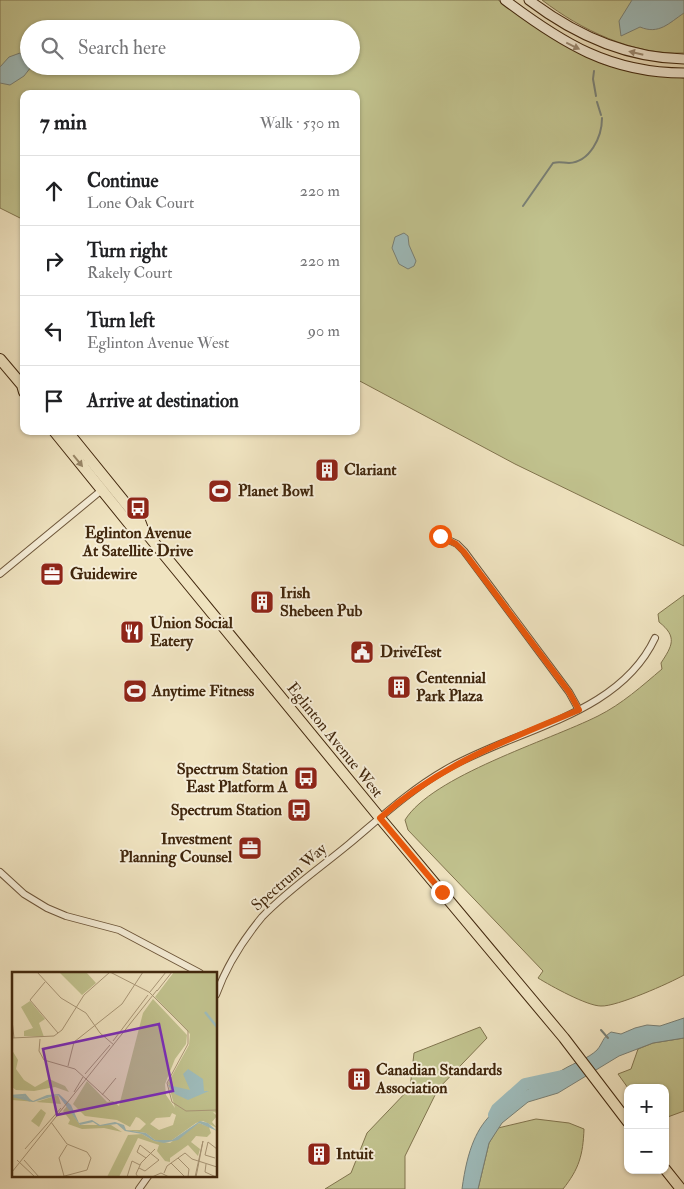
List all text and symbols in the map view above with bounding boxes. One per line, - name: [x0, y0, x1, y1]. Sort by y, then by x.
- search box: [20, 20, 360, 75]
- icon: search: [38, 34, 66, 62]
- text: Search here: [78, 36, 166, 60]
- one-way arrow: [566, 42, 580, 50]
- one-way arrow: [628, 49, 643, 57]
- text: 7 min: [40, 109, 87, 136]
- text: Walk · 530 m: [260, 113, 340, 133]
- text: Continue: [87, 169, 158, 193]
- icon: ahead: [40, 177, 68, 205]
- text: 220 m: [300, 181, 340, 201]
- text: Lone Oak Court: [87, 193, 194, 213]
- text: Turn right: [87, 239, 167, 263]
- icon: right: [40, 247, 68, 275]
- text: 220 m: [300, 251, 340, 271]
- text: Rakely Court: [87, 263, 172, 283]
- text: Turn left: [87, 309, 155, 333]
- icon: left: [40, 317, 68, 345]
- text: 90 m: [308, 321, 340, 341]
- text: Eglinton Avenue West: [87, 333, 229, 353]
- icon: arrive: [40, 387, 68, 415]
- text: Arrive at destination: [87, 389, 239, 413]
- one-way arrow: [72, 454, 84, 466]
- building icon: Clariant: [314, 457, 340, 483]
- place label: Clariant: [344, 460, 397, 480]
- sports icon: Planet Bowl: [207, 478, 233, 504]
- place label: Planet Bowl: [238, 481, 314, 501]
- bus stop icon: Eglinton Avenue At Satellite Drive: [125, 495, 151, 521]
- place label: Eglinton Avenue At Satellite Drive: [82, 523, 193, 561]
- route start: [429, 525, 452, 548]
- office icon: Guidewire: [39, 561, 65, 587]
- place label: Guidewire: [70, 564, 138, 584]
- place label: Irish Shebeen Pub: [280, 583, 362, 621]
- building icon: Irish Shebeen Pub: [249, 589, 275, 615]
- place label: Union Social Eatery: [150, 613, 234, 652]
- restaurant icon: Union Social Eatery: [119, 619, 145, 645]
- public building icon: DriveTest: [349, 639, 375, 665]
- place label: DriveTest: [380, 642, 442, 662]
- place label: Centennial Park Plaza: [416, 668, 487, 706]
- building icon: Centennial Park Plaza: [386, 674, 412, 700]
- sports icon: Anytime Fitness: [122, 678, 148, 704]
- street label: Eglinton Avenue West: [282, 678, 388, 802]
- place label: Anytime Fitness: [151, 681, 255, 702]
- place label: Spectrum Station East Platform A: [177, 759, 289, 797]
- bus stop icon: Spectrum Station East Platform A: [293, 765, 319, 791]
- bus stop icon: Spectrum Station: [286, 797, 312, 823]
- place label: Spectrum Station: [171, 800, 283, 821]
- place label: Investment Planning Counsel: [119, 829, 233, 868]
- office icon: Investment Planning Counsel: [237, 835, 263, 861]
- street label: Spectrum Way: [247, 838, 332, 916]
- route end: [431, 881, 454, 904]
- inset map: [12, 972, 218, 1176]
- place label: Canadian Standards Association: [375, 1060, 502, 1098]
- building icon: Canadian Standards Association: [346, 1066, 372, 1092]
- map controls: [624, 1084, 669, 1174]
- button: +: [624, 1084, 669, 1129]
- button: −: [624, 1129, 669, 1174]
- building icon: Intuit: [306, 1141, 332, 1167]
- place label: Intuit: [336, 1144, 374, 1164]

